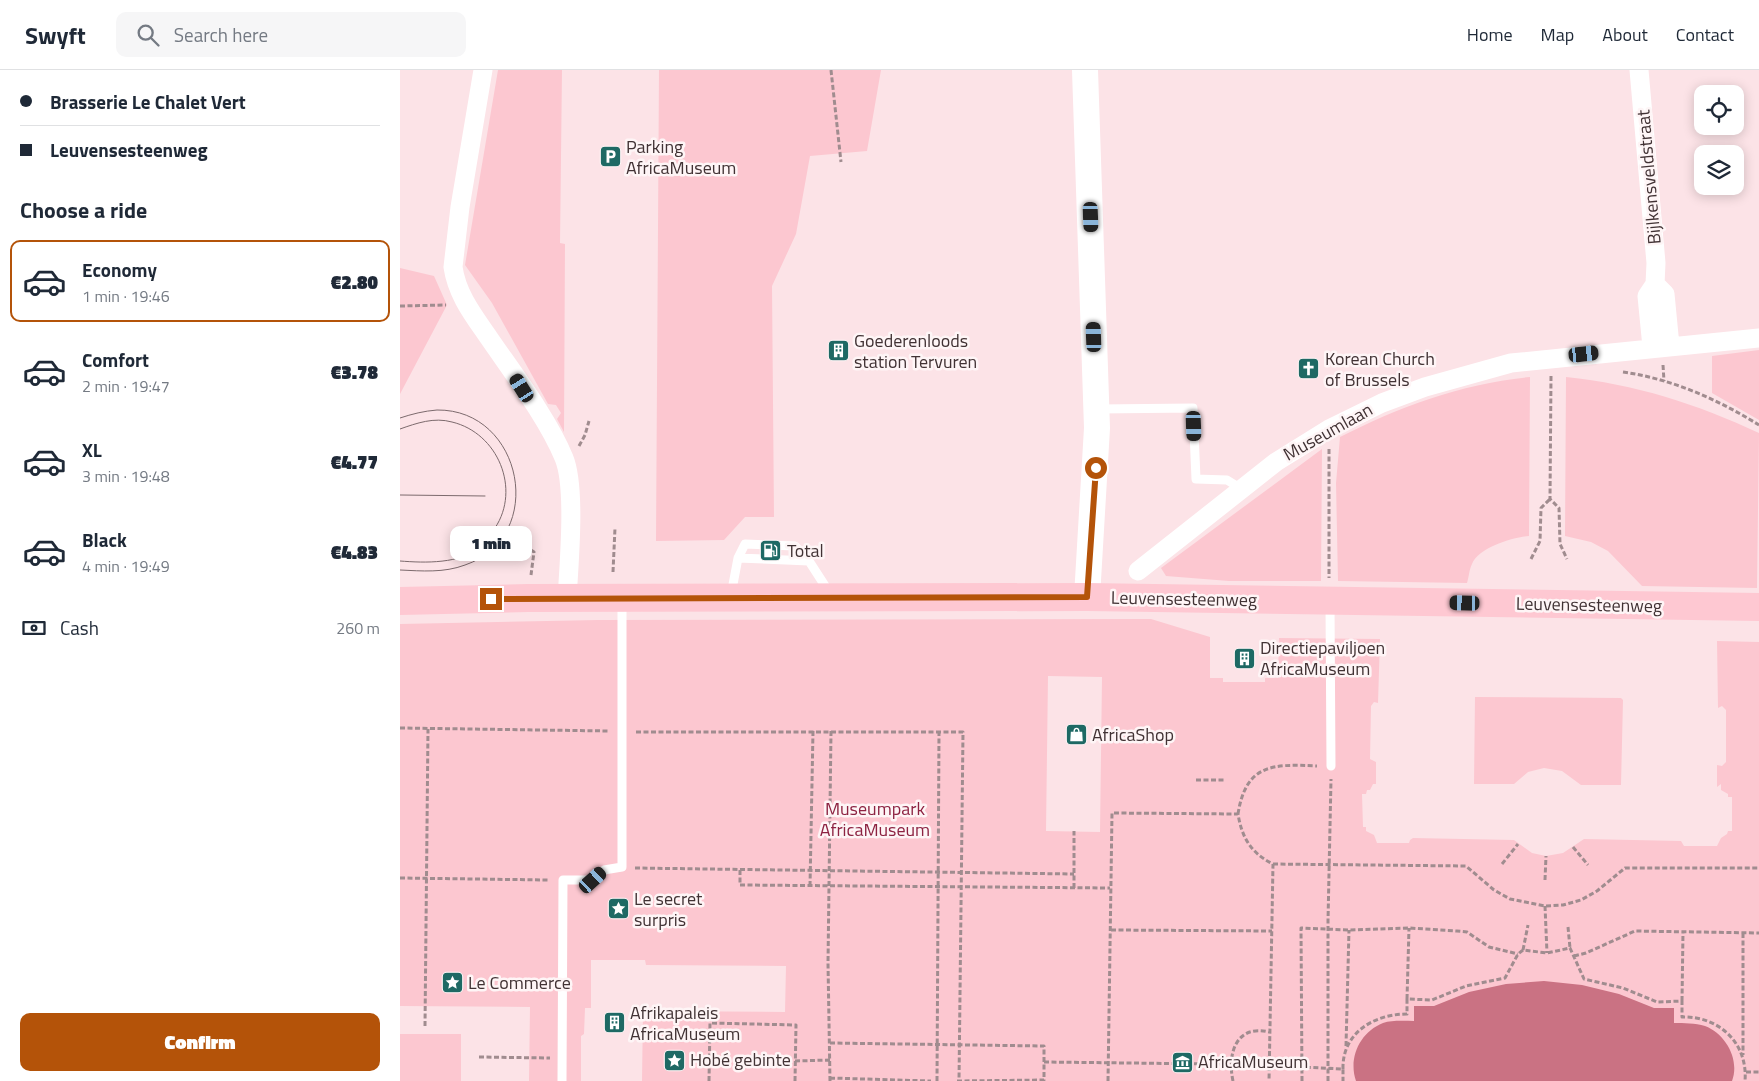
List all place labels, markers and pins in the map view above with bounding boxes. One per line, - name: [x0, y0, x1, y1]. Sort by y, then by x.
- place label: Parking AfricaMuseum: [626, 133, 736, 181]
- parking icon: Parking AfricaMuseum: [598, 145, 622, 169]
- place label: Goederenloods station Tervuren: [854, 327, 977, 375]
- building icon: Goederenloods station Tervuren: [826, 339, 850, 363]
- place label: Korean Church of Brussels: [1325, 345, 1435, 393]
- church icon: Korean Church of Brussels: [1297, 357, 1321, 381]
- place label: Total: [787, 537, 824, 564]
- fuel station icon: Total: [759, 539, 783, 563]
- place label: Directiepaviljoen AfricaMuseum: [1260, 634, 1385, 682]
- building icon: Directiepaviljoen AfricaMuseum: [1232, 646, 1256, 670]
- place label: AfricaShop: [1092, 721, 1174, 748]
- shop icon: AfricaShop: [1064, 723, 1088, 747]
- place label: Le secret surpris: [634, 885, 703, 933]
- place icon: Le secret surpris: [606, 897, 630, 921]
- place label: Le Commerce: [468, 969, 571, 996]
- place icon: Le Commerce: [440, 971, 464, 995]
- place label: Afrikapaleis AfricaMuseum: [630, 999, 740, 1047]
- building icon: Afrikapaleis AfricaMuseum: [602, 1011, 626, 1035]
- place label: Hobé gebinte: [690, 1046, 791, 1073]
- place icon: Hobé gebinte: [662, 1048, 686, 1072]
- place label: AfricaMuseum: [1198, 1048, 1308, 1075]
- museum icon: AfricaMuseum: [1170, 1050, 1194, 1074]

